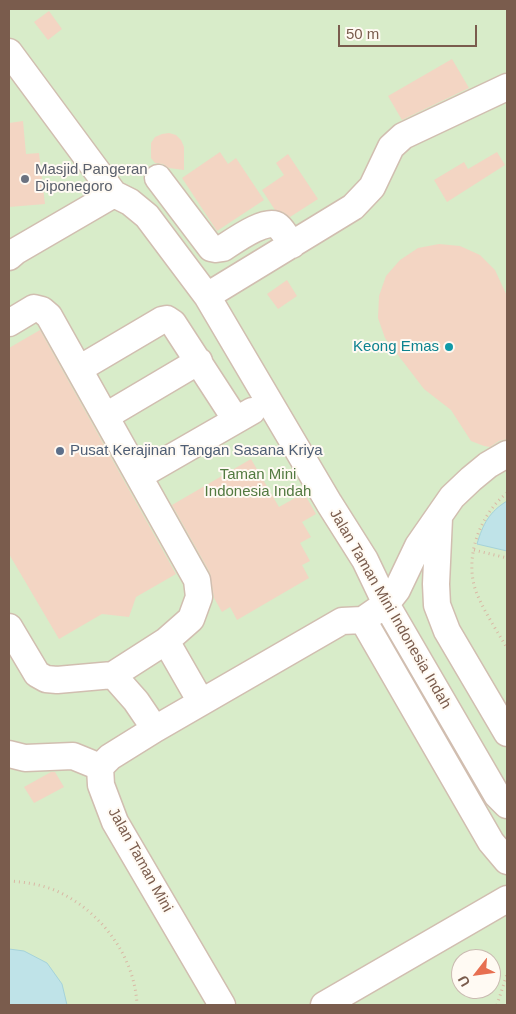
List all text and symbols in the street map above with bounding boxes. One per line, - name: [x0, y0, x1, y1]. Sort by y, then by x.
- scale bar: [341, 15, 480, 47]
- text: 50 m: [346, 25, 379, 42]
- place label: Masjid Pangeran Diponegoro: [35, 161, 148, 196]
- marker: Masjid Pangeran Diponegoro: [19, 173, 31, 185]
- place label: Keong Emas: [353, 338, 439, 356]
- marker: Keong Emas: [443, 341, 455, 353]
- place label: Pusat Kerajinan Tangan Sasana Kriya: [70, 442, 323, 460]
- marker: Pusat Kerajinan Tangan Sasana Kriya: [54, 445, 66, 457]
- park label: Taman Mini Indonesia Indah: [205, 466, 311, 501]
- street label: Jalan Taman Mini Indonesia Indah: [325, 506, 455, 712]
- street label: Jalan Taman Mini: [104, 805, 176, 915]
- north arrow: [451, 949, 501, 999]
- text: U: [454, 973, 473, 989]

